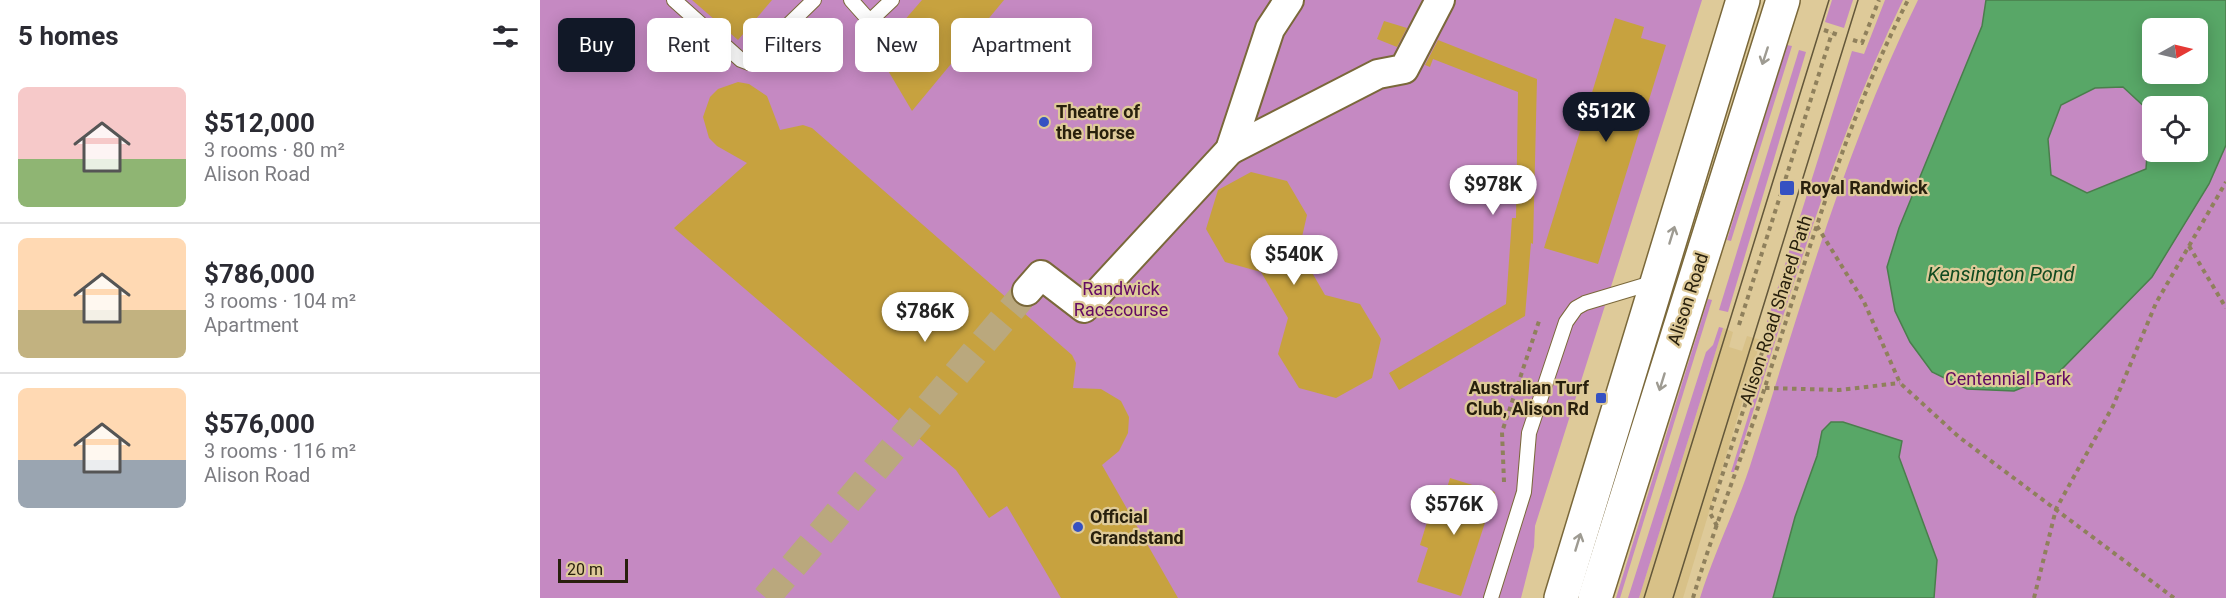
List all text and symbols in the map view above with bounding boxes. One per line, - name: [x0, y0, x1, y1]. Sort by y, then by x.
- chip: Buy: [558, 18, 635, 72]
- chip: Rent: [647, 18, 731, 72]
- chip: Filters: [743, 18, 843, 72]
- chip: New: [855, 18, 939, 72]
- chip: Apartment: [951, 18, 1092, 72]
- north arrow: [2142, 18, 2208, 84]
- map controls: [2142, 18, 2208, 162]
- icon: filters: [489, 20, 522, 53]
- text: 5 homes: [18, 21, 119, 51]
- one-way arrow: [1759, 46, 1770, 65]
- pin: $512K: [1564, 92, 1648, 143]
- button: locate: [2142, 96, 2208, 162]
- text: $512K: [1577, 99, 1635, 123]
- place label: Theatre of the Horse: [1056, 101, 1140, 143]
- text: $512,000: [204, 108, 315, 138]
- icon: home: [66, 111, 138, 183]
- marker: Theatre of the Horse: [1037, 115, 1051, 129]
- text: 3 rooms · 80 m²: [204, 138, 345, 162]
- text: Alison Road: [204, 162, 310, 186]
- pin: $978K: [1451, 165, 1535, 216]
- text: $978K: [1464, 172, 1522, 196]
- place label: Royal Randwick: [1800, 177, 1928, 198]
- marker: Royal Randwick: [1778, 179, 1796, 197]
- street label: Alison Road Shared Path: [1735, 213, 1816, 407]
- one-way arrow: [1667, 226, 1678, 245]
- pin: $540K: [1252, 235, 1336, 286]
- text: $540K: [1265, 242, 1323, 266]
- street label: Alison Road: [1663, 250, 1712, 348]
- text: $786,000: [204, 259, 315, 289]
- icon: home: [66, 262, 138, 334]
- water label: Kensington Pond: [1928, 262, 2076, 286]
- park label: Randwick Racecourse: [1074, 278, 1168, 320]
- text: 3 rooms · 104 m²: [204, 289, 356, 313]
- pin: $786K: [883, 292, 967, 343]
- text: $786K: [896, 299, 954, 323]
- text: Apartment: [204, 313, 299, 337]
- park label: Centennial Park: [1945, 368, 2072, 389]
- one-way arrow: [1656, 372, 1667, 391]
- place label: Australian Turf Club, Alison Rd: [1466, 377, 1590, 419]
- marker: Australian Turf Club, Alison Rd: [1594, 391, 1608, 405]
- text: $576,000: [204, 409, 315, 439]
- icon: home: [66, 412, 138, 484]
- text: 3 rooms · 116 m²: [204, 439, 356, 463]
- text: Alison Road: [204, 463, 310, 487]
- pin: $576K: [1412, 485, 1496, 536]
- text: $576K: [1425, 492, 1483, 516]
- place label: Official Grandstand: [1090, 506, 1184, 548]
- marker: Official Grandstand: [1071, 520, 1085, 534]
- one-way arrow: [1573, 533, 1584, 552]
- scale bar: [558, 556, 628, 584]
- text: 20 m: [567, 560, 603, 579]

